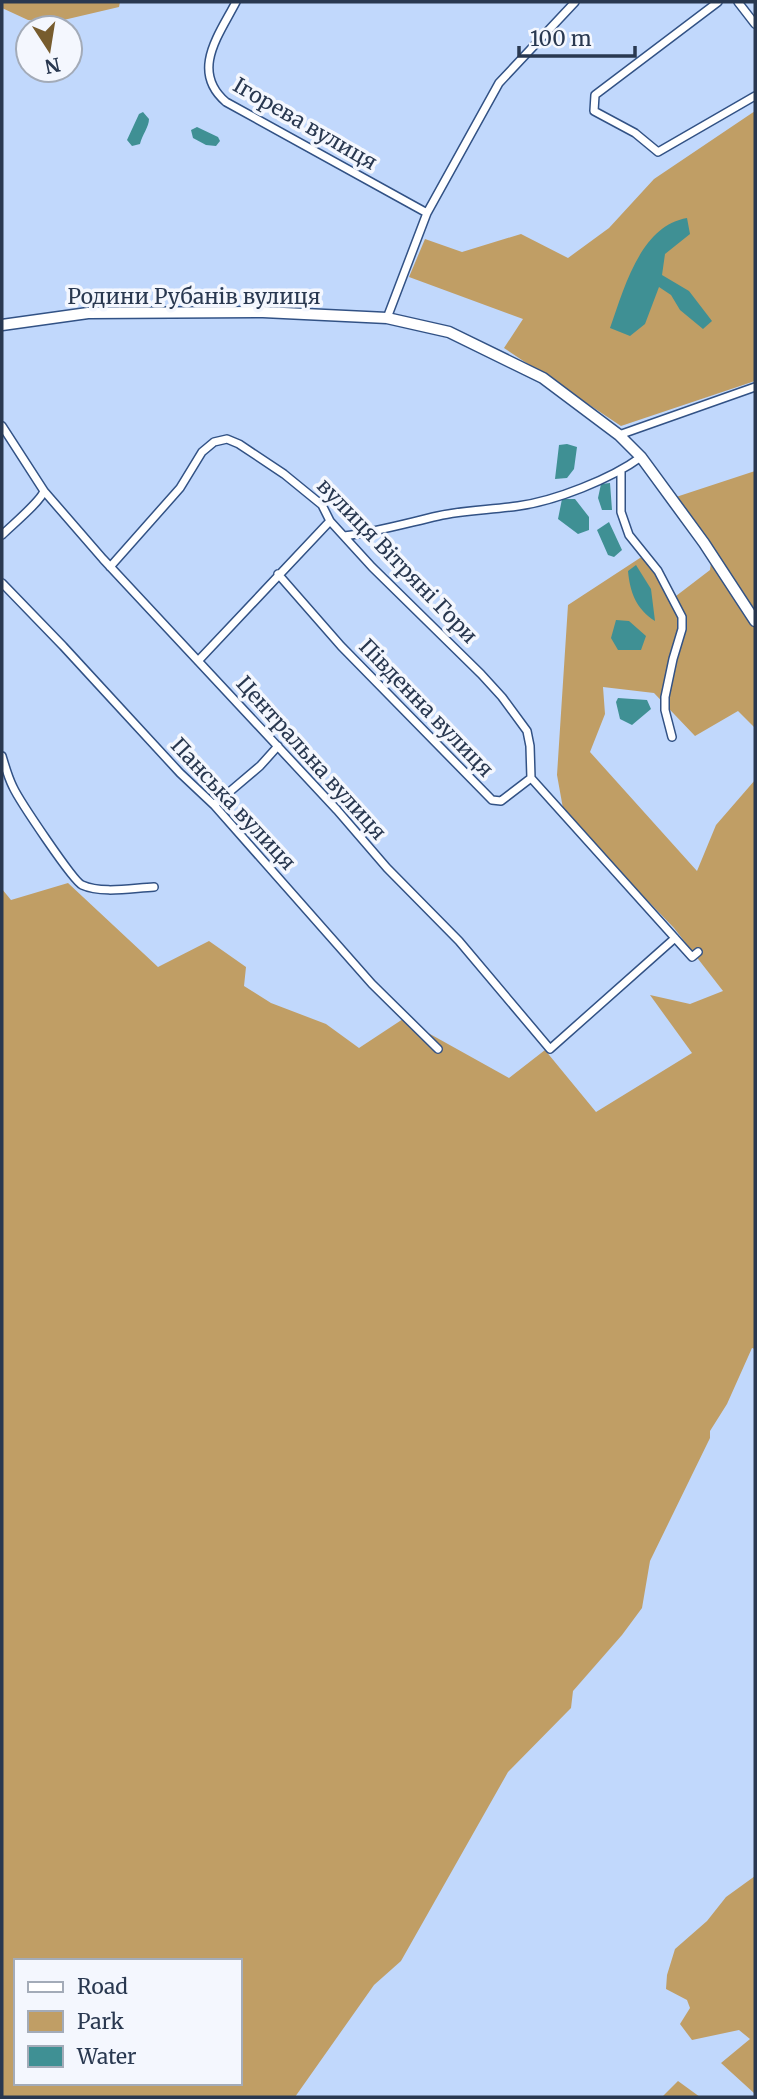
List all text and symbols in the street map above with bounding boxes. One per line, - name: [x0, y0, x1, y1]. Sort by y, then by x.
- north arrow: [14, 14, 84, 84]
- scale bar: [519, 14, 634, 58]
- text: 100 m: [530, 25, 592, 52]
- text: N: [43, 52, 62, 79]
- street label: Ігорева вулиця: [228, 71, 382, 176]
- street label: Родини Рубанів вулиця: [68, 283, 320, 310]
- street label: вулиця Вітряні Гори: [311, 472, 483, 649]
- street label: Південна вулиця: [353, 633, 499, 782]
- street label: Центральна вулиця: [231, 670, 392, 845]
- street label: Панська вулиця: [165, 732, 302, 875]
- legend: [14, 1959, 242, 2085]
- text: Road: [77, 1973, 128, 2000]
- text: Park: [77, 2008, 124, 2035]
- text: Water: [76, 2043, 136, 2070]

